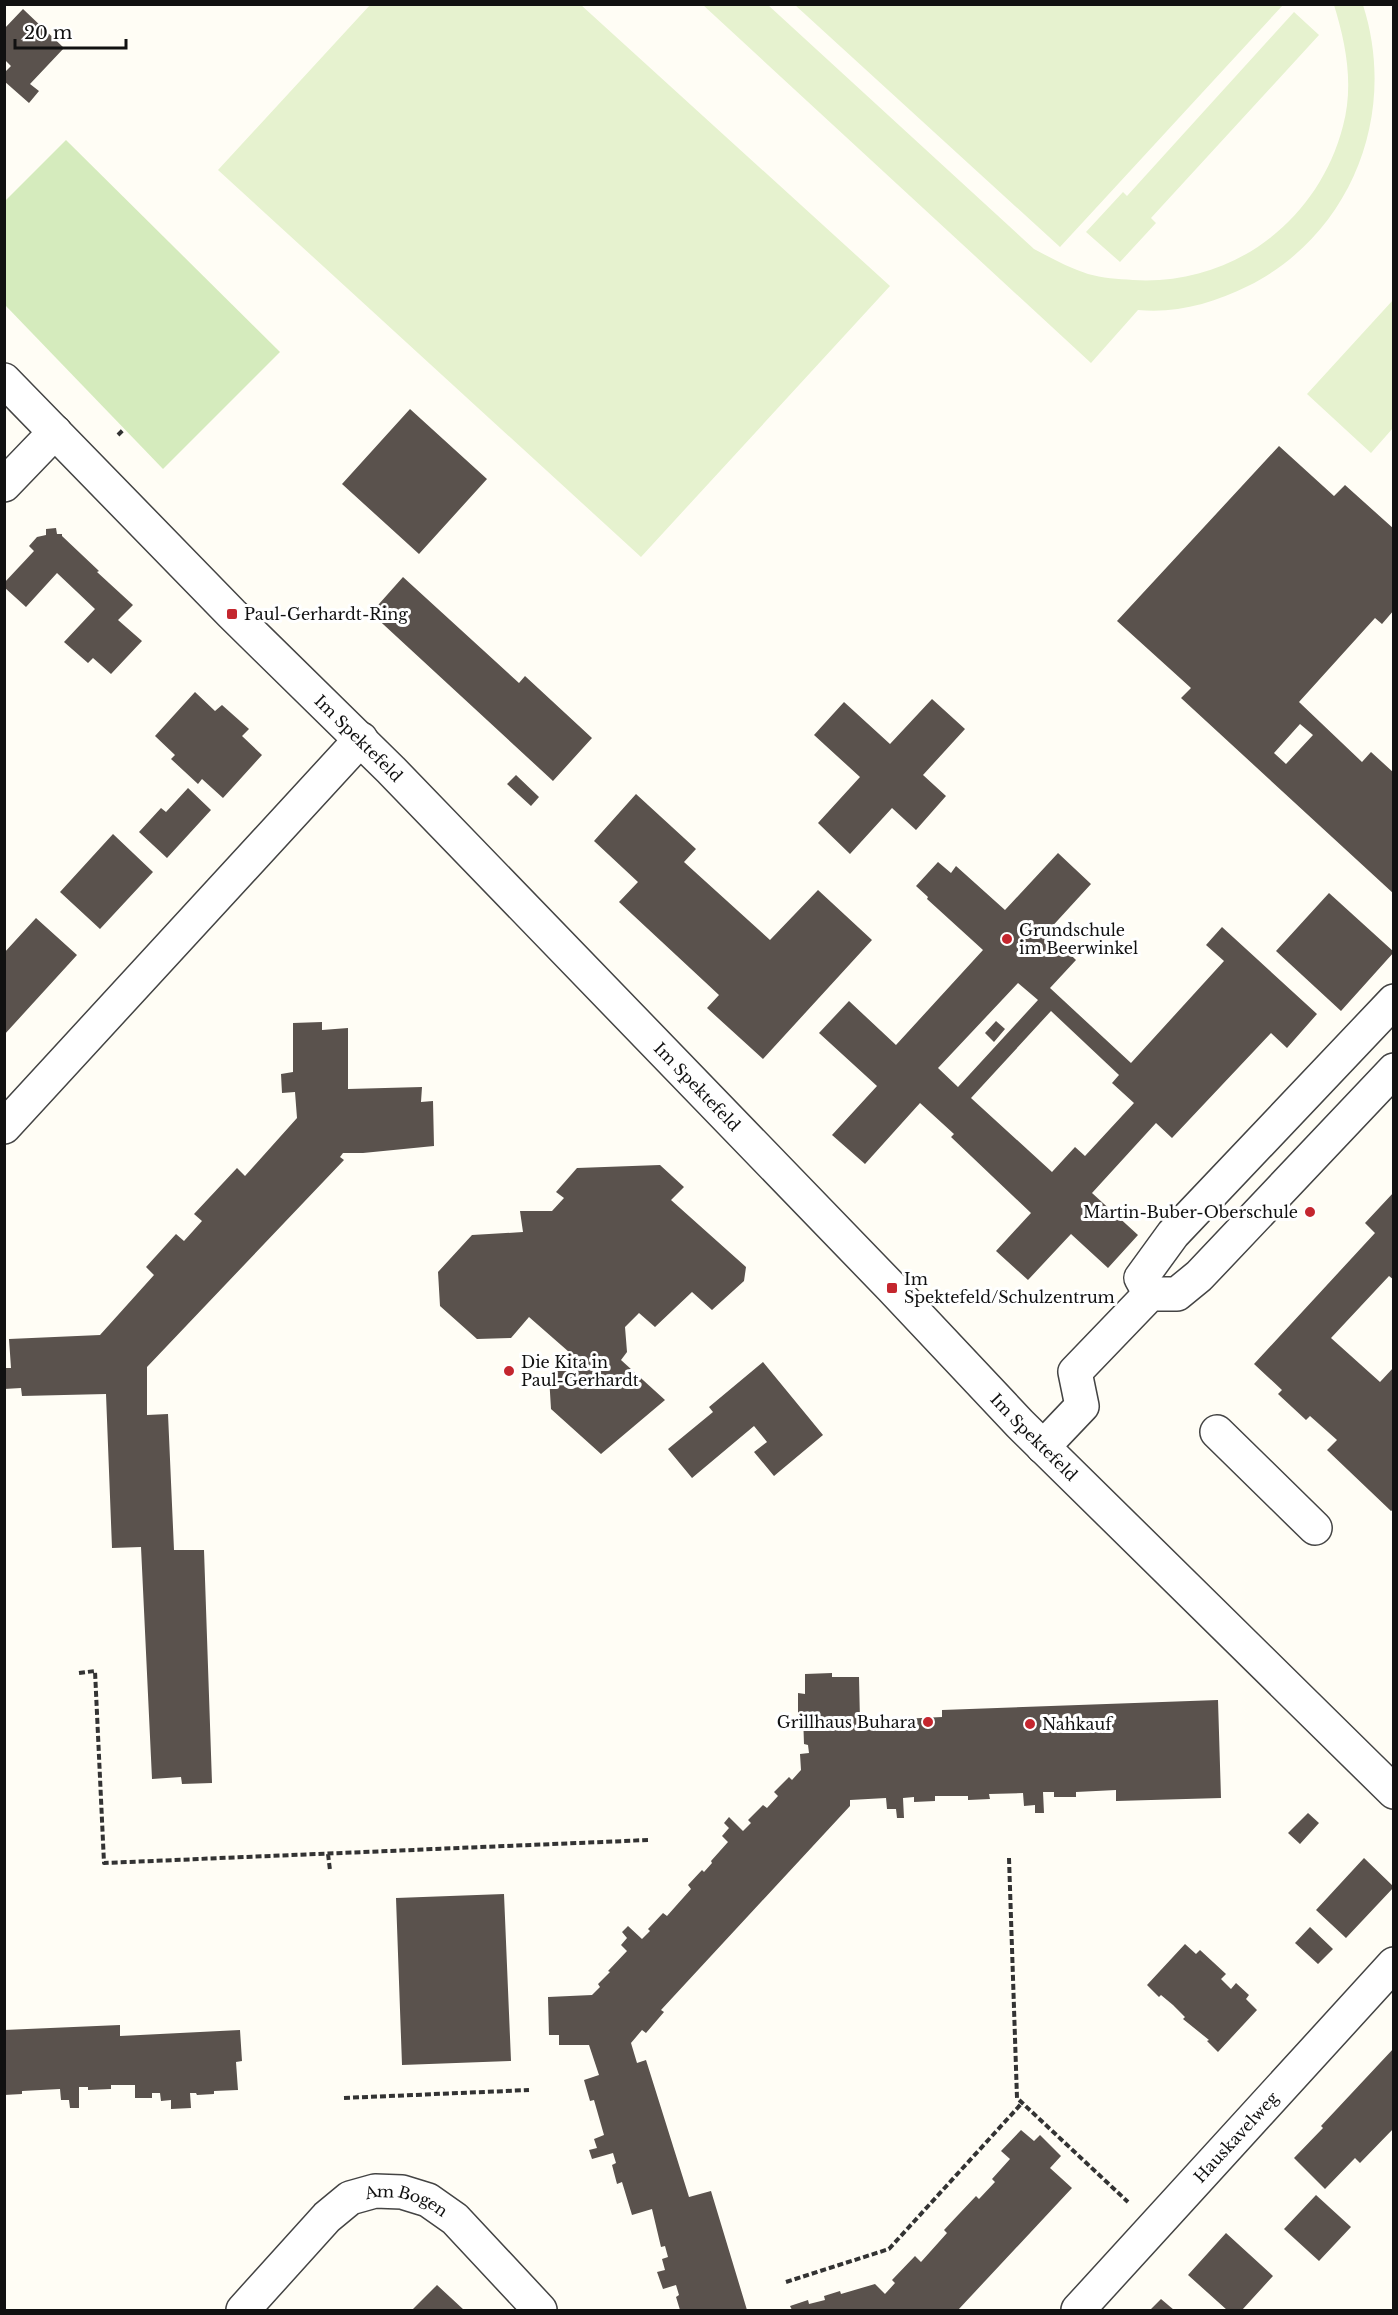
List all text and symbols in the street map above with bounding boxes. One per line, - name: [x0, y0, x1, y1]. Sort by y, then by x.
- scale bar: [15, 12, 126, 50]
- text: 20 m: [24, 22, 72, 44]
- place label: Paul-Gerhardt-Ring: [244, 604, 408, 624]
- marker: Paul-Gerhardt-Ring: [225, 607, 239, 621]
- street label: Im Spektefeld: [310, 691, 407, 786]
- place label: Grundschule im Beerwinkel: [1019, 920, 1138, 958]
- marker: Grundschule im Beerwinkel: [1000, 932, 1014, 946]
- street label: Im Spektefeld: [650, 1038, 745, 1135]
- place label: Martin-Buber-Oberschule: [1083, 1202, 1298, 1222]
- marker: Martin-Buber-Oberschule: [1303, 1205, 1317, 1219]
- place label: Im Spektefeld/Schulzentrum: [904, 1269, 1115, 1307]
- marker: Im Spektefeld/Schulzentrum: [885, 1281, 899, 1295]
- place label: Die Kita in Paul-Gerhardt: [521, 1352, 639, 1390]
- marker: Die Kita in Paul-Gerhardt: [502, 1364, 516, 1378]
- street label: Im Spektefeld: [986, 1389, 1082, 1485]
- place label: Grillhaus Buhara: [777, 1712, 916, 1732]
- place label: Nahkauf: [1042, 1714, 1114, 1734]
- marker: Grillhaus Buhara: [921, 1715, 935, 1729]
- marker: Nahkauf: [1023, 1717, 1037, 1731]
- street label: Hauskavelweg: [1189, 2087, 1283, 2187]
- street label: Am Bogen: [361, 2181, 452, 2221]

